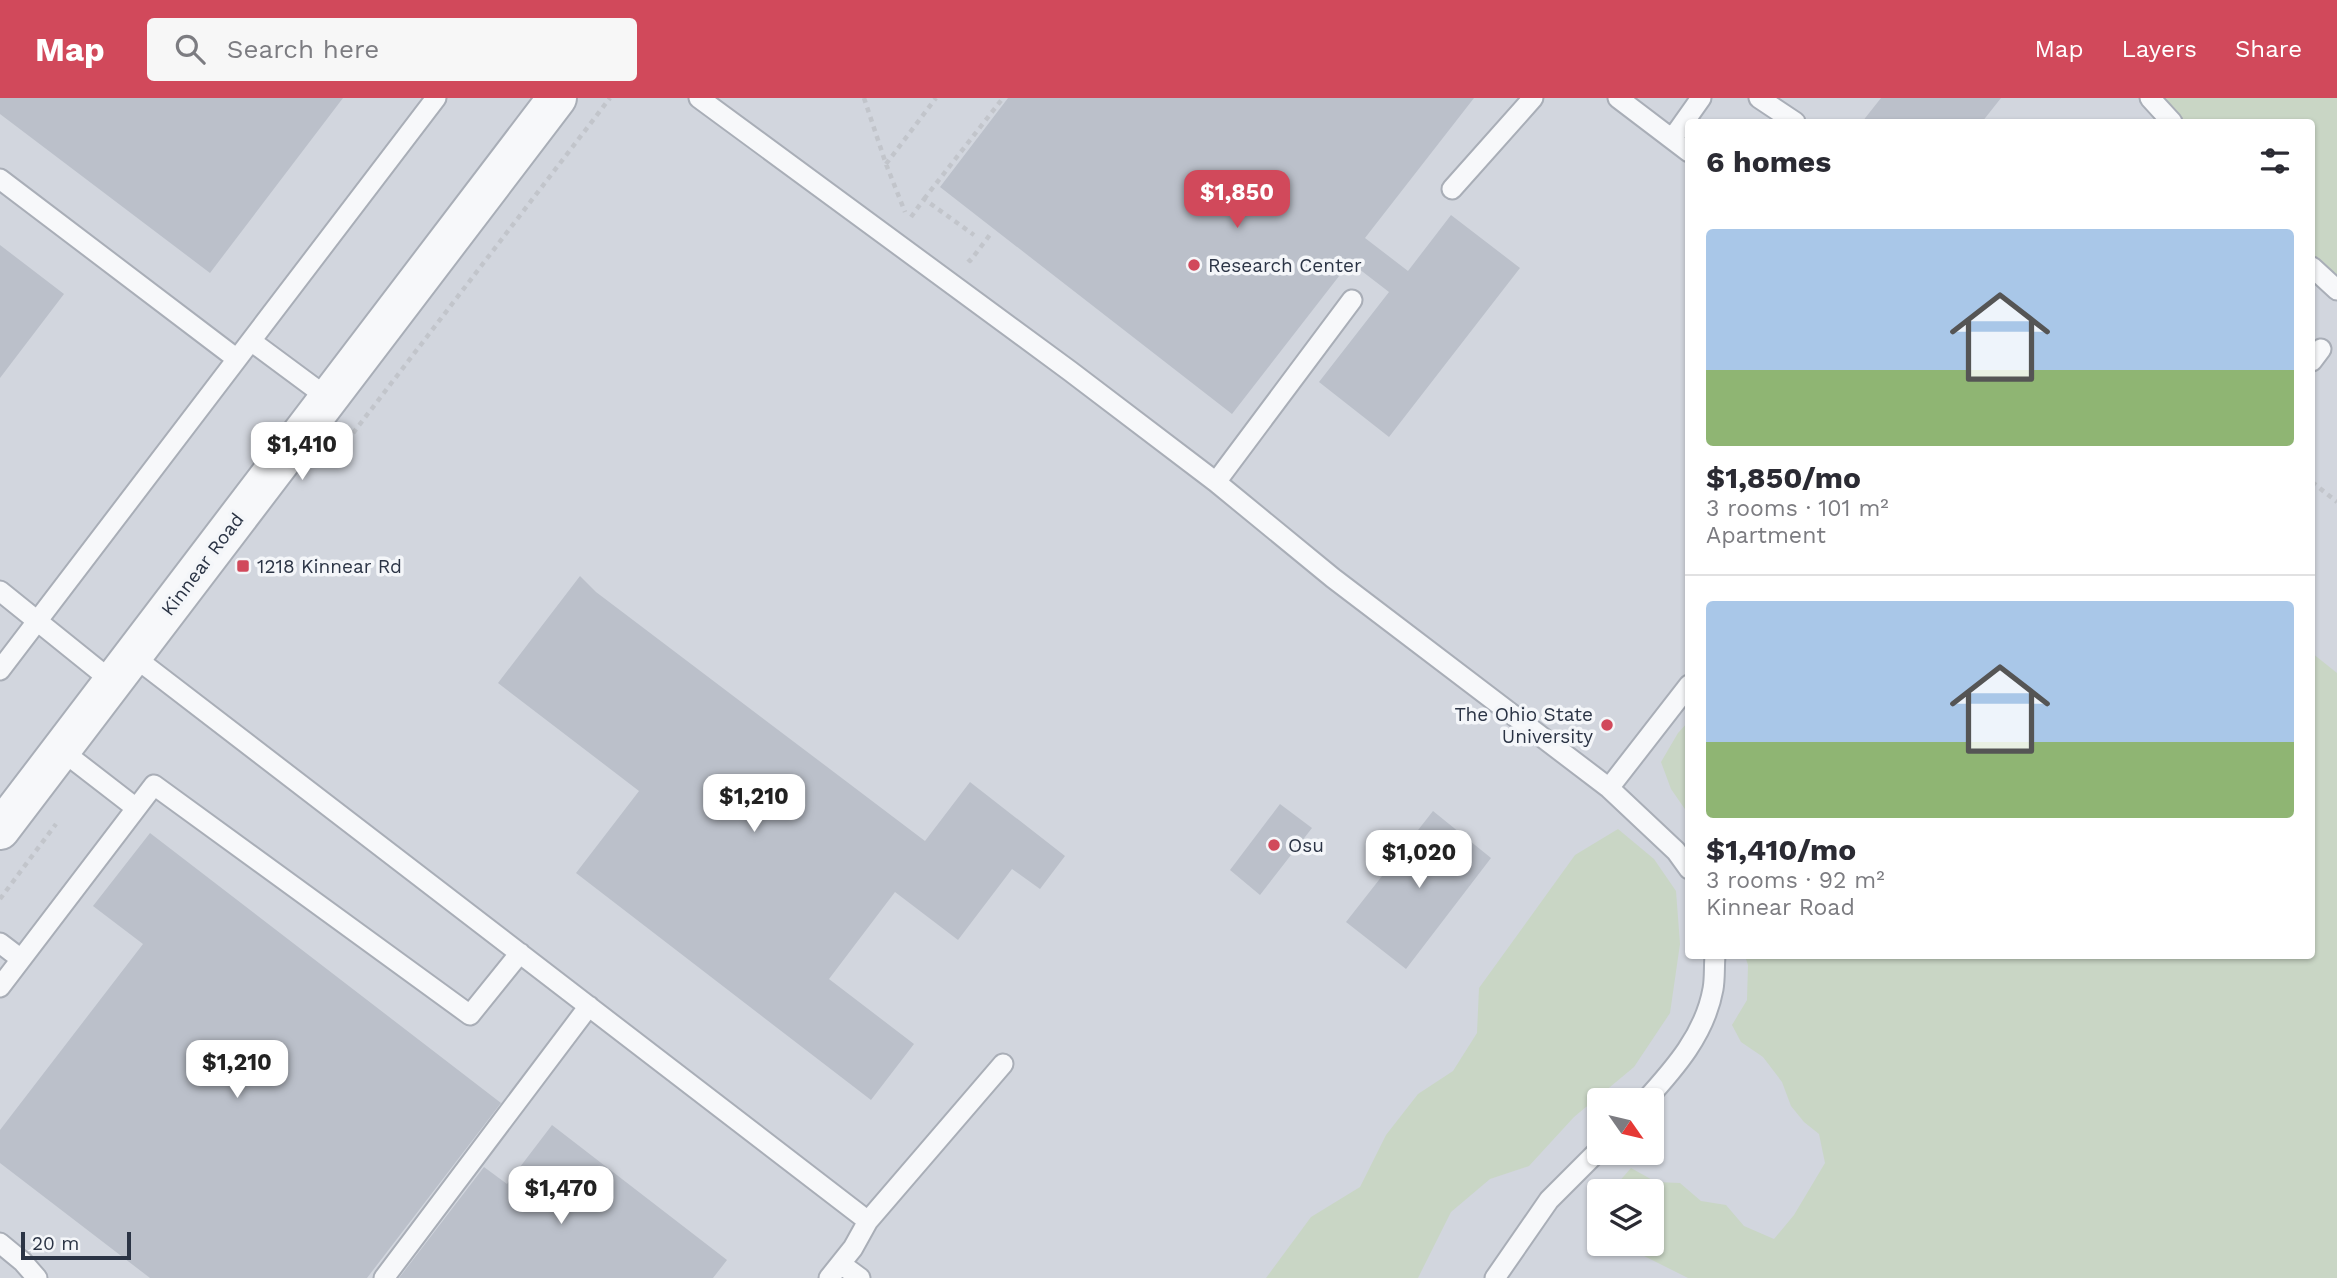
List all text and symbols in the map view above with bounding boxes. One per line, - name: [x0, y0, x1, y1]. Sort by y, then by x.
- search box: [147, 18, 637, 81]
- text: Map: [35, 30, 105, 69]
- icon: search: [171, 30, 209, 68]
- text: Search here: [227, 34, 379, 64]
- text: Map: [2035, 35, 2083, 63]
- text: Layers: [2121, 35, 2197, 63]
- text: Share: [2235, 35, 2302, 63]
- icon: filters: [2256, 142, 2294, 180]
- text: 6 homes: [1706, 144, 1831, 179]
- pin: $1,850: [1180, 170, 1294, 230]
- text: $1,850: [1200, 179, 1274, 206]
- place label: Research Center: [1208, 254, 1362, 277]
- marker: Research Center: [1186, 257, 1202, 273]
- icon: home: [1937, 274, 2063, 400]
- pin: $1,410: [245, 422, 359, 482]
- text: $1,410: [267, 431, 337, 458]
- text: $1,850/mo: [1706, 460, 1861, 495]
- text: 3 rooms · 101 m²: [1706, 495, 1889, 522]
- street label: Kinnear Road: [156, 508, 249, 620]
- text: Apartment: [1706, 522, 1826, 549]
- place label: 1218 Kinnear Rd: [257, 555, 402, 578]
- marker: 1218 Kinnear Rd: [235, 558, 251, 574]
- icon: home: [1937, 646, 2063, 772]
- place label: The Ohio State University: [1454, 703, 1593, 748]
- marker: The Ohio State University: [1599, 717, 1615, 733]
- pin: $1,210: [697, 774, 811, 834]
- text: $1,210: [719, 783, 789, 810]
- pin: $1,020: [1362, 830, 1476, 890]
- text: $1,410/mo: [1706, 832, 1856, 867]
- place label: Osu: [1288, 834, 1324, 857]
- marker: Osu: [1266, 837, 1282, 853]
- text: $1,020: [1382, 839, 1456, 866]
- text: 3 rooms · 92 m²: [1706, 867, 1885, 894]
- text: Kinnear Road: [1706, 894, 1855, 921]
- pin: $1,210: [180, 1040, 294, 1100]
- text: $1,210: [202, 1049, 272, 1076]
- north arrow: [1587, 1088, 1664, 1166]
- map controls: [1587, 1088, 1664, 1256]
- pin: $1,470: [504, 1166, 618, 1226]
- text: $1,470: [524, 1175, 598, 1202]
- button: layers: [1587, 1179, 1664, 1256]
- scale bar: [21, 1229, 131, 1261]
- text: 20 m: [32, 1232, 79, 1255]

